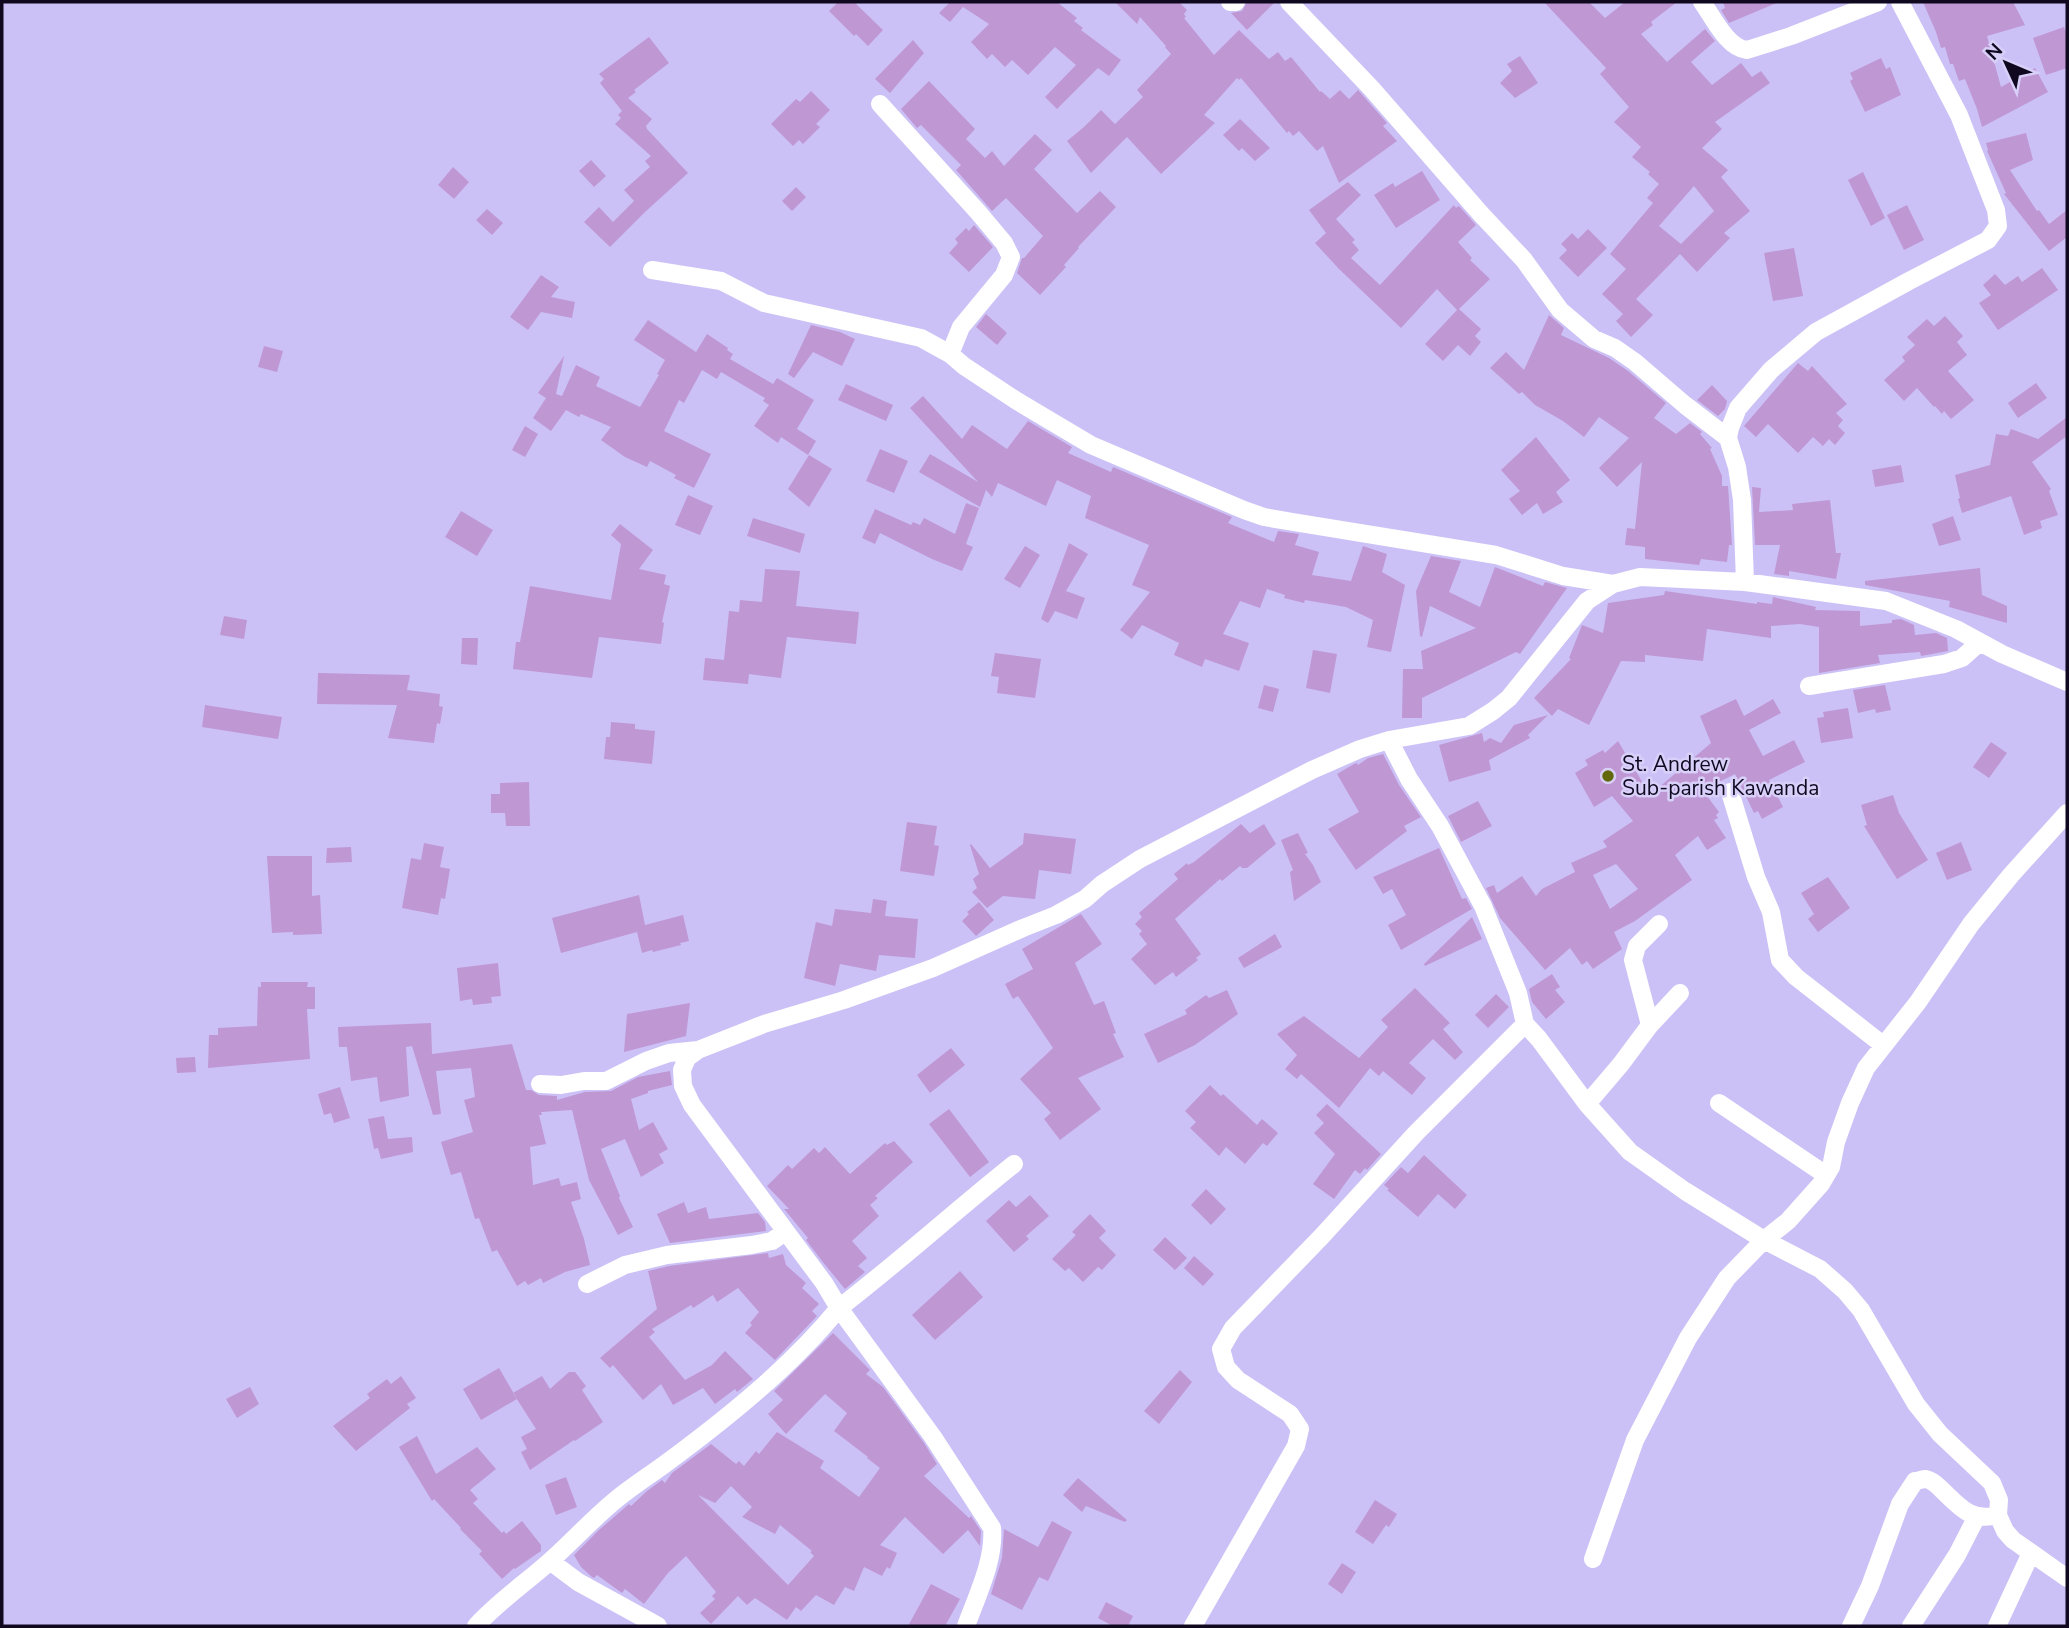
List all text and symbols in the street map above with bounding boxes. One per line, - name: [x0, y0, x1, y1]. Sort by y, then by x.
- north arrow: [1971, 28, 2041, 98]
- text: N: [1980, 38, 2009, 66]
- place label: St. Andrew Sub-parish Kawanda: [1622, 750, 1819, 802]
- marker: St. Andrew Sub-parish Kawanda: [1600, 768, 1616, 784]

